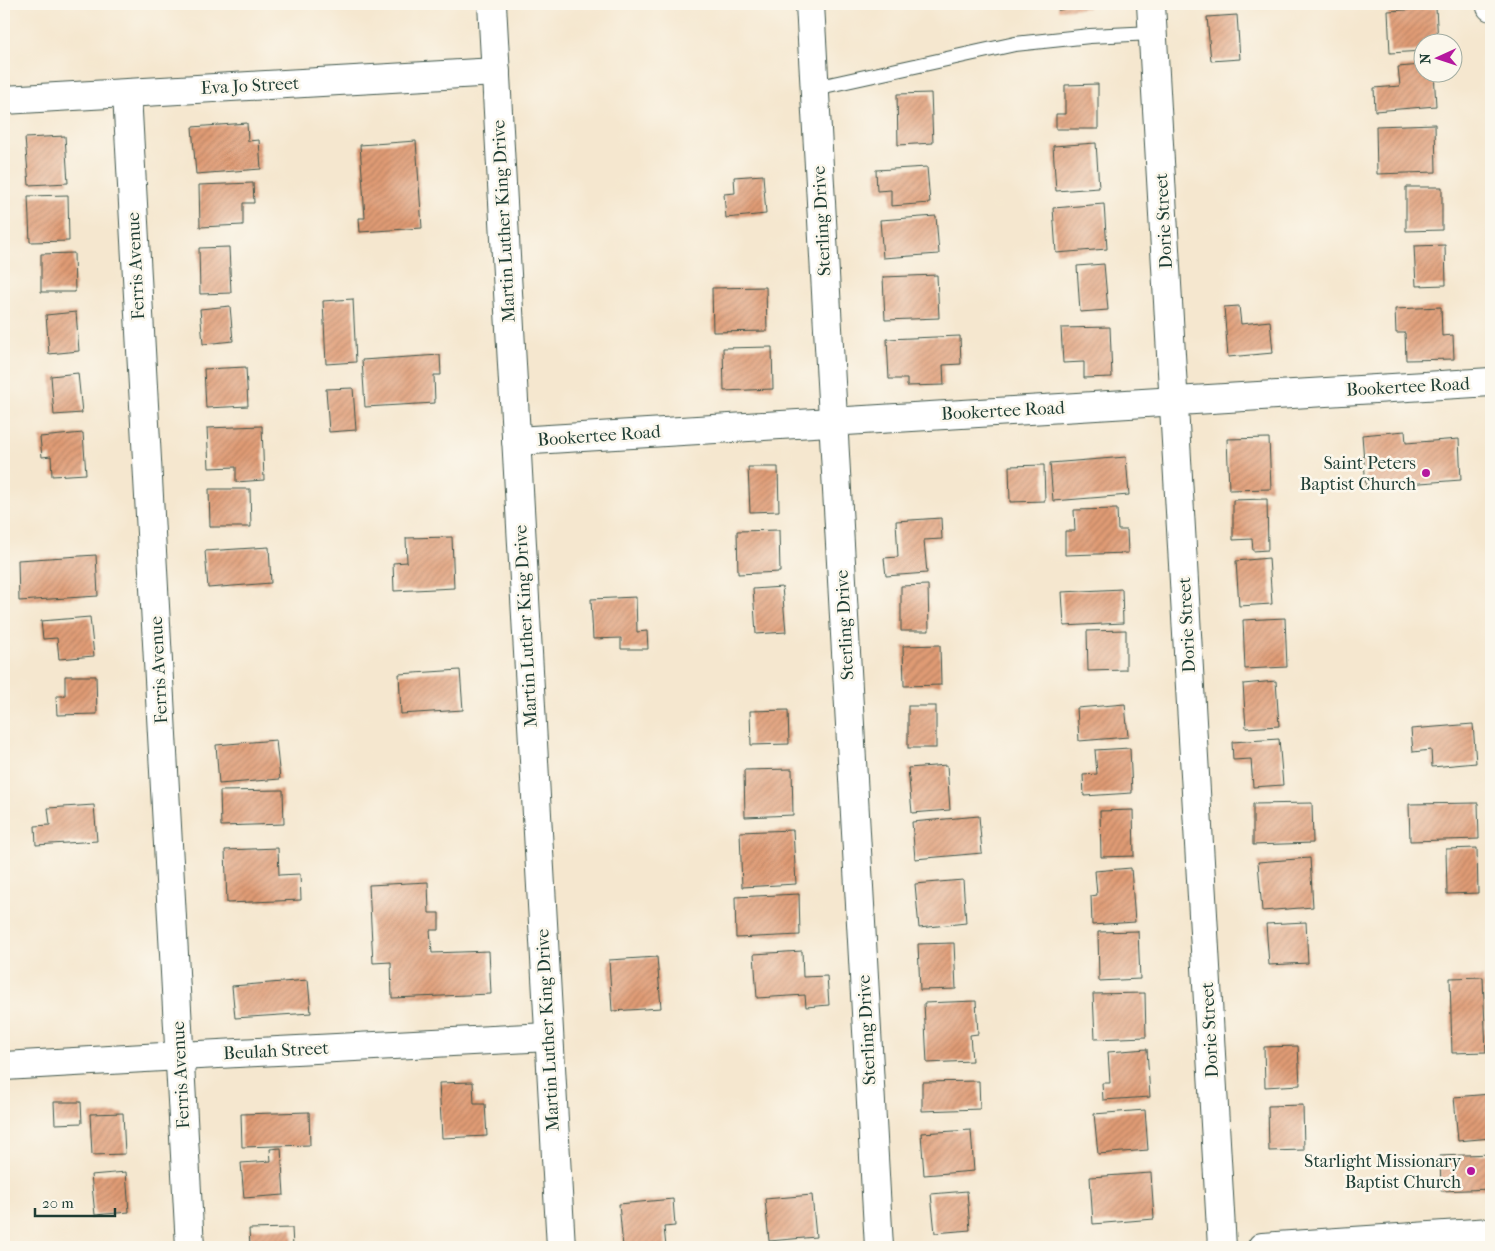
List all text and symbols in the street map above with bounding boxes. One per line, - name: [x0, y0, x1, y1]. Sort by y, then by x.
- north arrow: [1412, 32, 1462, 82]
- text: N: [1417, 53, 1434, 64]
- street label: Eva Jo Street: [200, 73, 300, 99]
- street label: Martin Luther King Drive: [488, 119, 520, 323]
- street label: Sterling Drive: [809, 165, 835, 277]
- street label: Dorie Street: [1151, 172, 1177, 269]
- street label: Ferris Avenue: [123, 212, 149, 320]
- street label: Bookertee Road: [1346, 373, 1470, 401]
- street label: Bookertee Road: [941, 397, 1065, 425]
- street label: Bookertee Road: [537, 421, 662, 451]
- place label: Saint Peters Baptist Church: [1300, 453, 1416, 495]
- marker: Saint Peters Baptist Church: [1420, 467, 1432, 479]
- street label: Martin Luther King Drive: [510, 524, 542, 728]
- street label: Sterling Drive: [832, 569, 858, 681]
- street label: Dorie Street: [1174, 576, 1200, 673]
- street label: Ferris Avenue: [146, 616, 172, 724]
- street label: Martin Luther King Drive: [532, 928, 564, 1132]
- street label: Sterling Drive: [854, 974, 880, 1086]
- street label: Dorie Street: [1197, 981, 1223, 1078]
- street label: Ferris Avenue: [168, 1021, 194, 1129]
- street label: Beulah Street: [223, 1038, 330, 1064]
- place label: Starlight Missionary Baptist Church: [1304, 1151, 1462, 1193]
- marker: Starlight Missionary Baptist Church: [1465, 1165, 1477, 1177]
- scale bar: [35, 1186, 115, 1218]
- text: 20 m: [42, 1194, 74, 1212]

